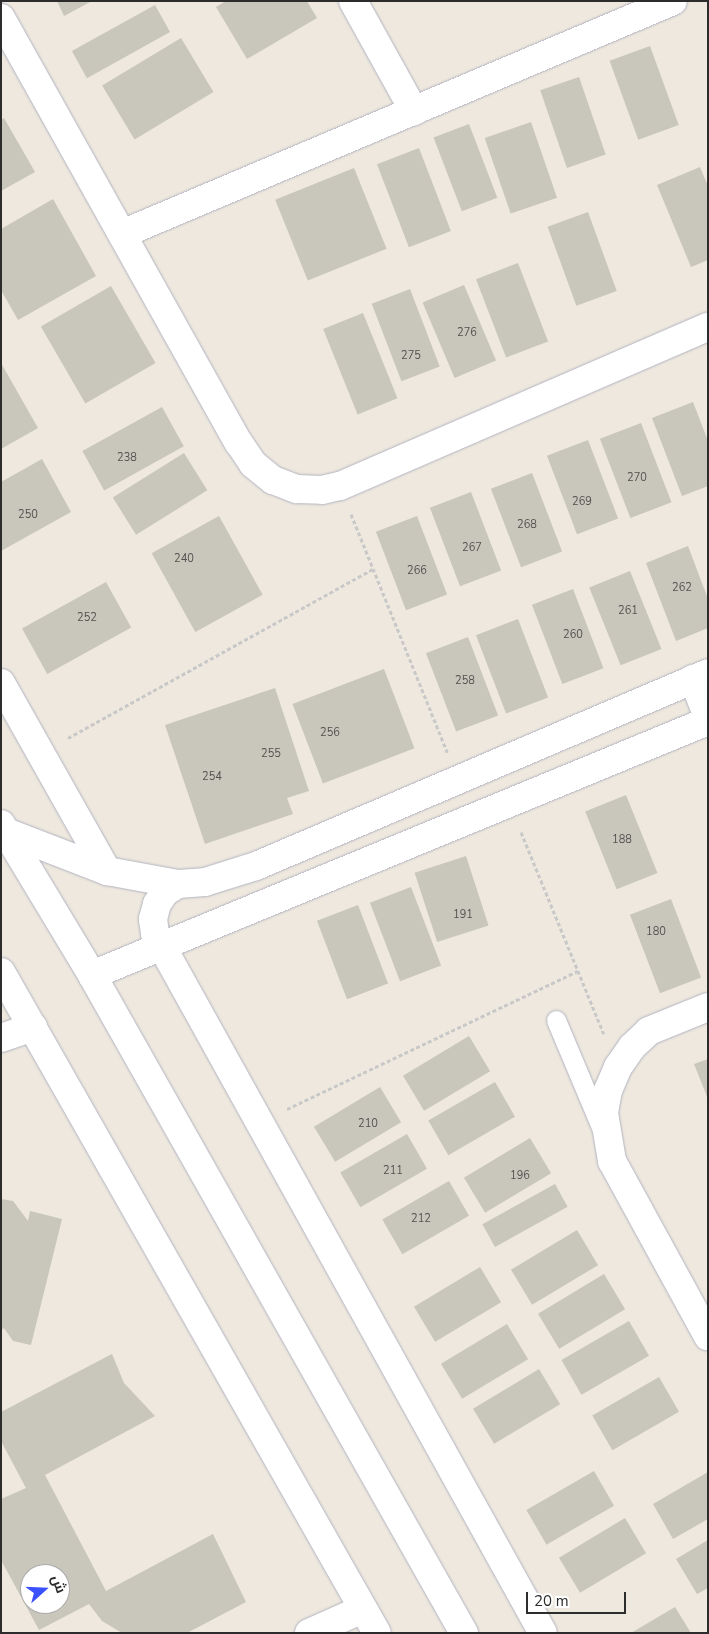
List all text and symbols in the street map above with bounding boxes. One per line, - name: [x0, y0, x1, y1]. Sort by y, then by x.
- house number: 276: [457, 326, 477, 340]
- house number: 275: [401, 349, 421, 363]
- house number: 238: [117, 451, 137, 465]
- house number: 270: [627, 471, 647, 485]
- house number: 269: [572, 495, 592, 509]
- house number: 250: [18, 508, 38, 522]
- house number: 268: [517, 518, 537, 532]
- house number: 267: [462, 541, 482, 555]
- house number: 240: [174, 552, 194, 566]
- house number: 266: [407, 564, 427, 578]
- house number: 262: [672, 581, 692, 595]
- house number: 261: [618, 604, 638, 618]
- house number: 252: [77, 611, 97, 625]
- house number: 260: [563, 628, 583, 642]
- house number: 258: [455, 674, 475, 688]
- house number: 256: [320, 726, 340, 740]
- house number: 255: [261, 747, 281, 761]
- house number: 254: [202, 770, 222, 784]
- house number: 188: [612, 833, 632, 847]
- house number: 191: [453, 908, 473, 922]
- house number: 180: [646, 925, 666, 939]
- house number: 210: [358, 1117, 378, 1131]
- house number: 211: [383, 1164, 403, 1178]
- house number: 196: [510, 1169, 530, 1183]
- house number: 212: [411, 1212, 431, 1226]
- north arrow: [20, 1564, 70, 1614]
- text: ش: [47, 1572, 71, 1596]
- scale bar: [529, 1582, 629, 1614]
- text: 20 m: [534, 1591, 569, 1611]

